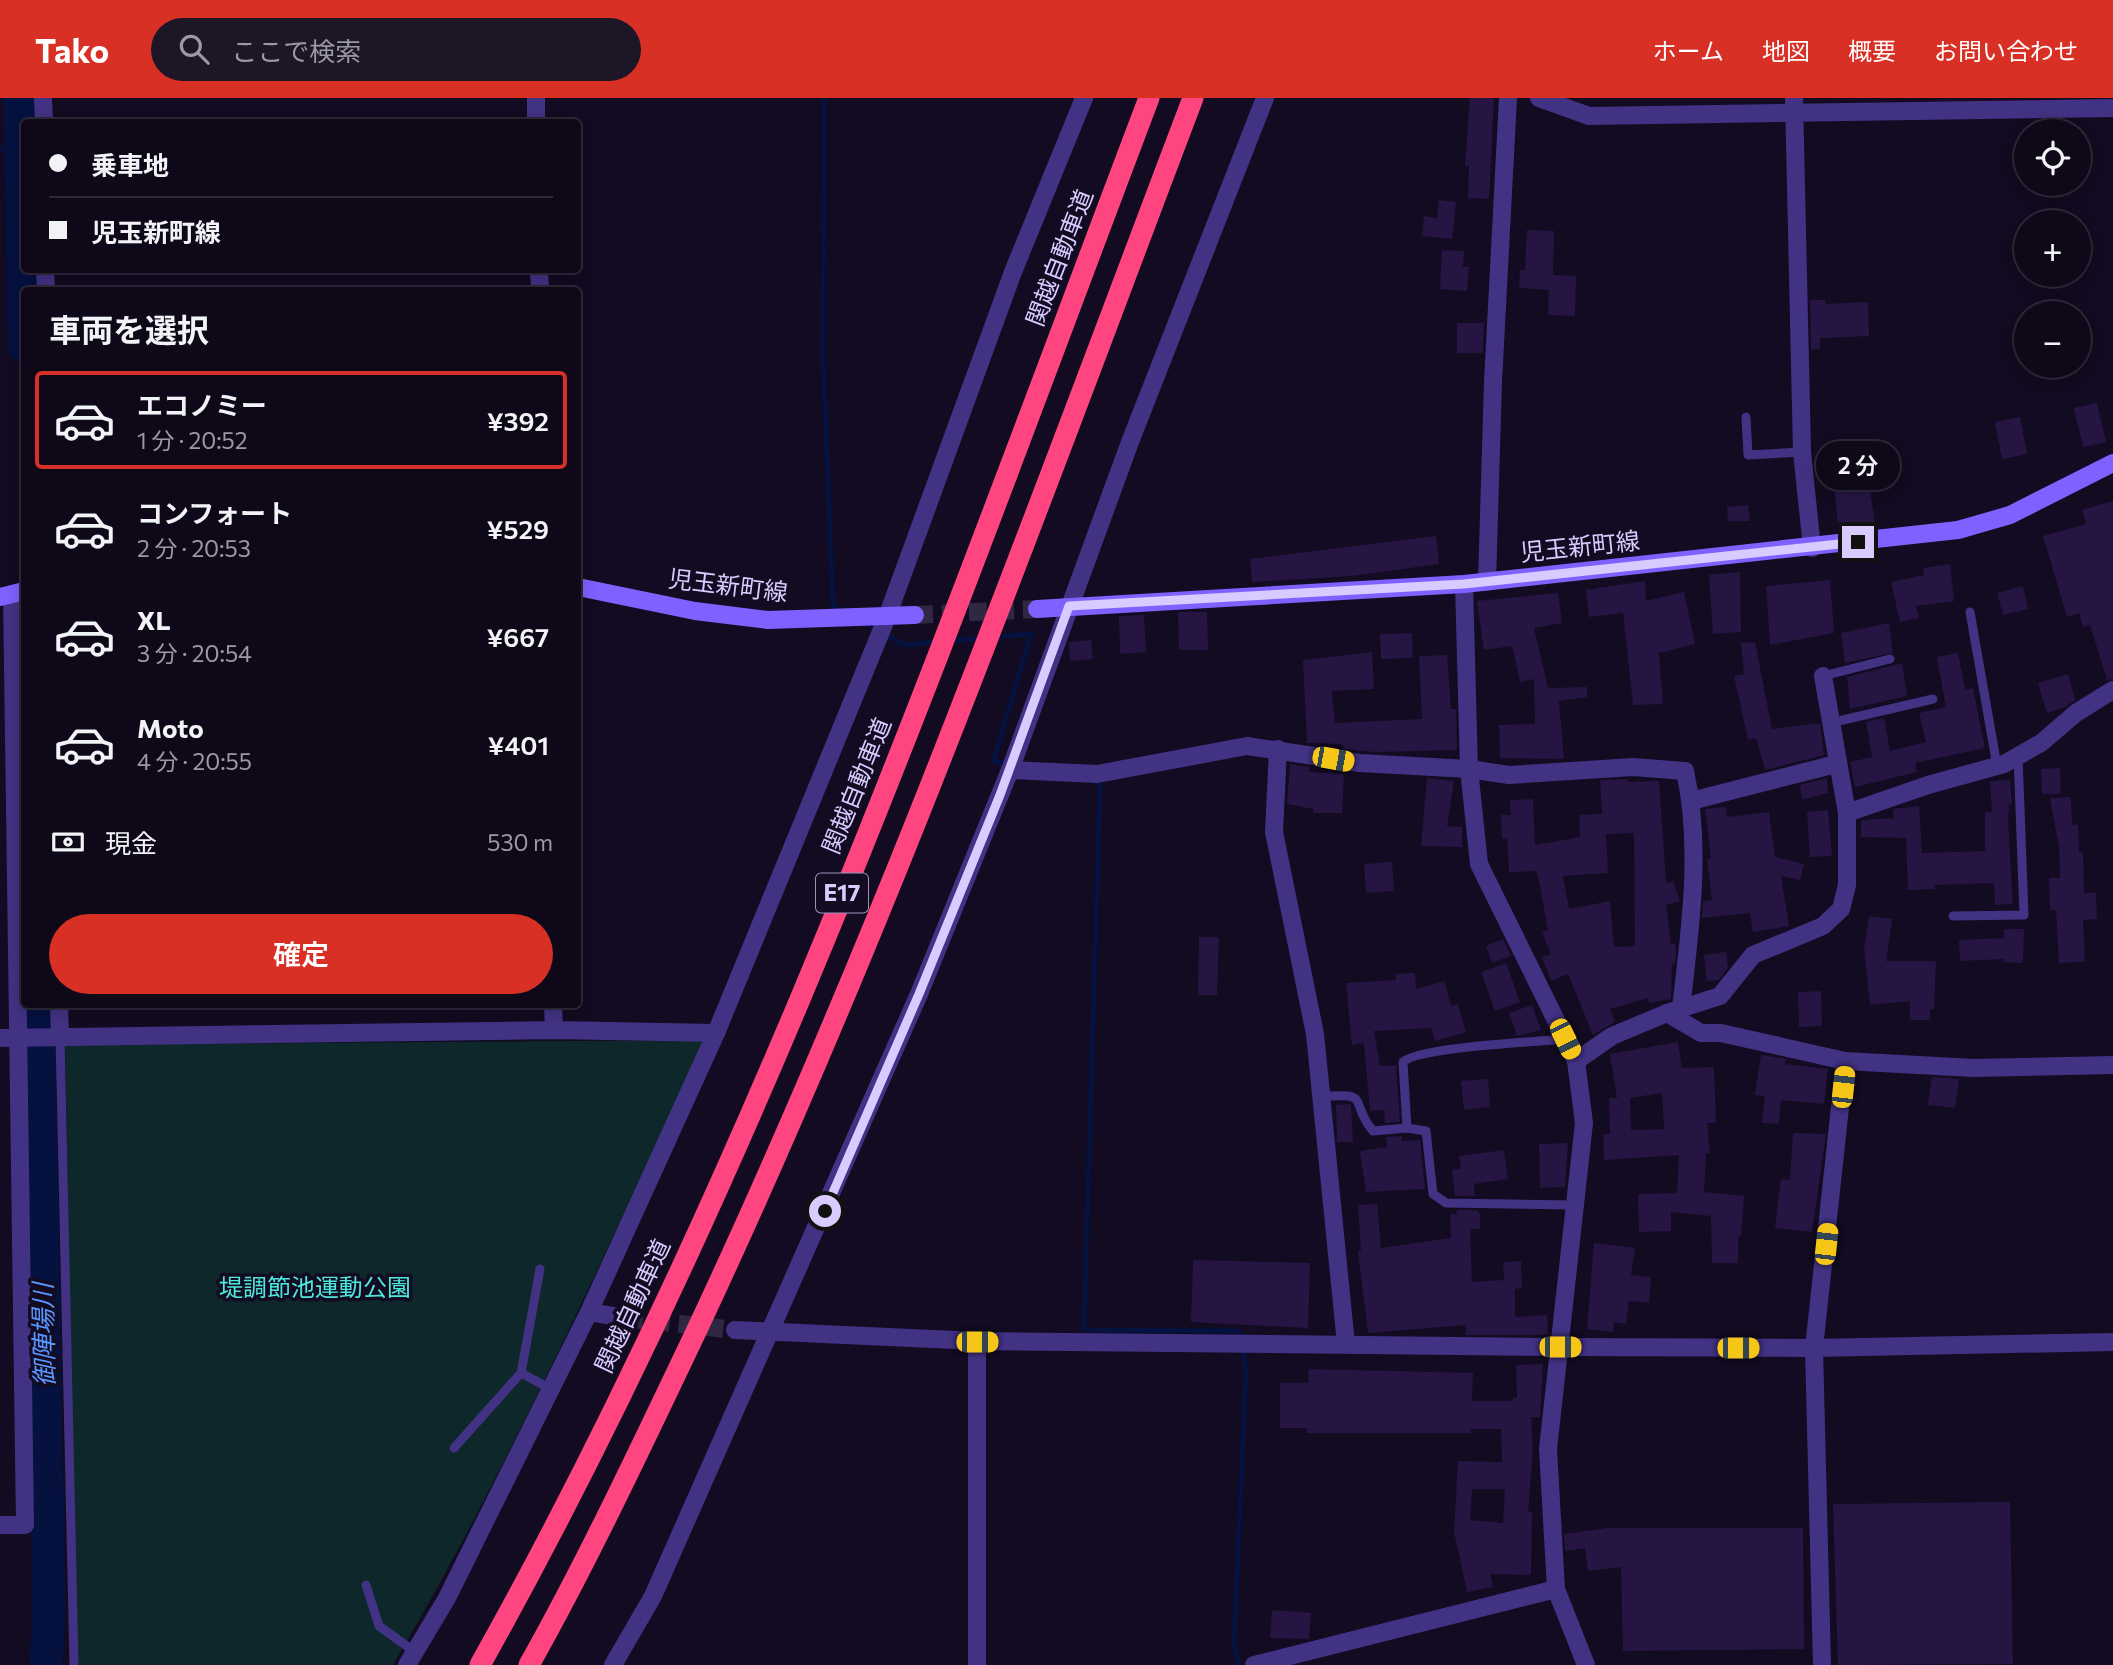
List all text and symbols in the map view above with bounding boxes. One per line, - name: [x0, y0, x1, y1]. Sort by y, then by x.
- search box: [151, 18, 641, 81]
- text: Tako: [35, 29, 109, 70]
- icon: search: [175, 30, 213, 68]
- text: ここで検索: [231, 35, 361, 66]
- text: ホーム: [1653, 36, 1724, 65]
- text: 地図: [1762, 36, 1810, 65]
- text: 概要: [1848, 36, 1896, 65]
- text: お問い合わせ: [1934, 36, 2078, 65]
- map controls: [2014, 119, 2091, 378]
- button: locate: [2014, 119, 2091, 196]
- text: 乗車地: [91, 149, 169, 180]
- street label: 関越自動車道: [1019, 185, 1098, 330]
- button: +: [2014, 210, 2091, 287]
- text: 児玉新町線: [91, 216, 221, 247]
- button: −: [2014, 301, 2091, 378]
- text: 車両を選択: [49, 309, 209, 349]
- icon: car: [53, 389, 116, 452]
- text: エコノミー: [137, 389, 267, 420]
- text: ¥392: [487, 405, 549, 436]
- text: 1 分 · 20:52: [137, 426, 248, 454]
- callout: 2 分: [1816, 440, 1900, 490]
- text: 2 分: [1838, 451, 1878, 479]
- icon: car: [53, 497, 116, 560]
- text: コンフォート: [137, 497, 292, 528]
- text: ¥529: [487, 513, 549, 544]
- street label: 児玉新町線: [1519, 525, 1641, 566]
- route end: [1842, 526, 1874, 558]
- text: 2 分 · 20:53: [137, 534, 251, 562]
- street label: 児玉新町線: [667, 563, 790, 606]
- text: XL: [137, 604, 171, 635]
- icon: car: [53, 605, 116, 668]
- text: ¥667: [487, 621, 549, 652]
- text: 3 分 · 20:54: [137, 639, 252, 667]
- text: Moto: [137, 712, 204, 743]
- icon: car: [53, 713, 116, 776]
- street label: 関越自動車道: [815, 713, 896, 858]
- text: ¥401: [488, 729, 549, 760]
- car: [1311, 745, 1356, 773]
- text: 4 分 · 20:55: [137, 747, 252, 775]
- icon: cash: [49, 823, 87, 861]
- text: 現金: [105, 827, 157, 858]
- text: 530 m: [487, 828, 553, 856]
- road number: E17: [816, 874, 868, 912]
- button: 確定: [49, 914, 553, 994]
- car: [1547, 1016, 1584, 1062]
- car: [1831, 1065, 1856, 1109]
- route start: [809, 1195, 841, 1227]
- car: [1814, 1222, 1839, 1266]
- street label: 関越自動車道: [588, 1234, 675, 1377]
- park label: 堤調節池運動公園: [219, 1272, 411, 1301]
- water label: 御陣場川: [26, 1280, 59, 1387]
- car: [957, 1332, 999, 1353]
- car: [1540, 1337, 1582, 1358]
- car: [1718, 1338, 1760, 1359]

